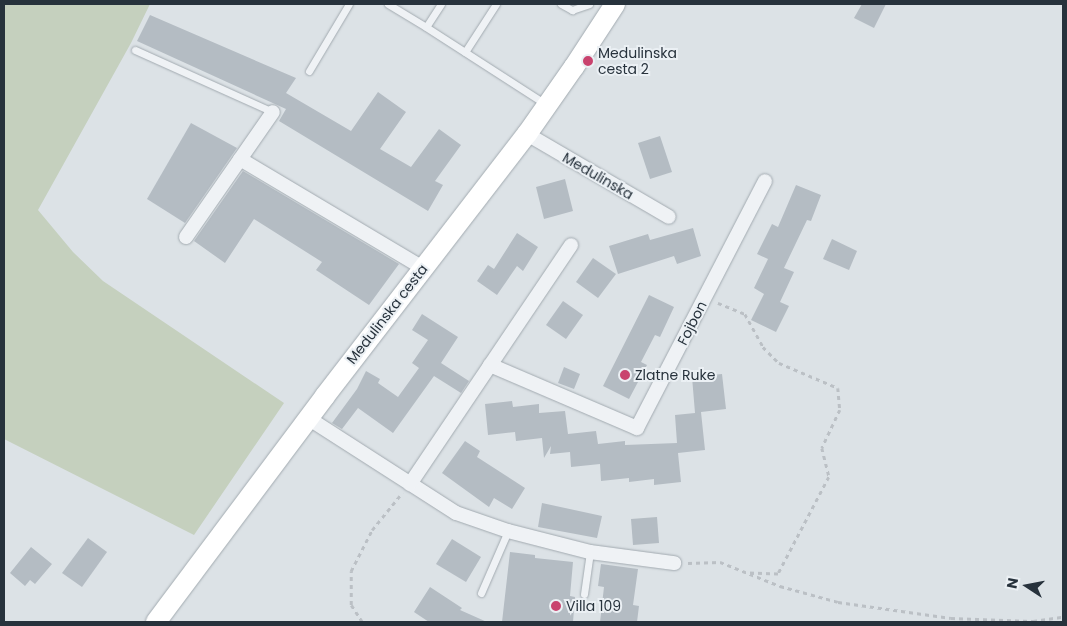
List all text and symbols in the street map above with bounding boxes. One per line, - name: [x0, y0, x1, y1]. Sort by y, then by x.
- place label: Medulinska cesta 2: [598, 45, 677, 78]
- marker: Medulinska cesta 2: [582, 55, 594, 67]
- street label: Medulinska: [560, 149, 636, 203]
- street label: Medulinska cesta: [343, 261, 431, 367]
- street label: Fojbon: [674, 298, 710, 348]
- place label: Zlatne Ruke: [635, 367, 715, 383]
- marker: Zlatne Ruke: [619, 369, 631, 381]
- north arrow: [1002, 561, 1052, 611]
- text: N: [1001, 576, 1023, 590]
- place label: Villa 109: [566, 598, 621, 614]
- marker: Villa 109: [550, 600, 562, 612]

